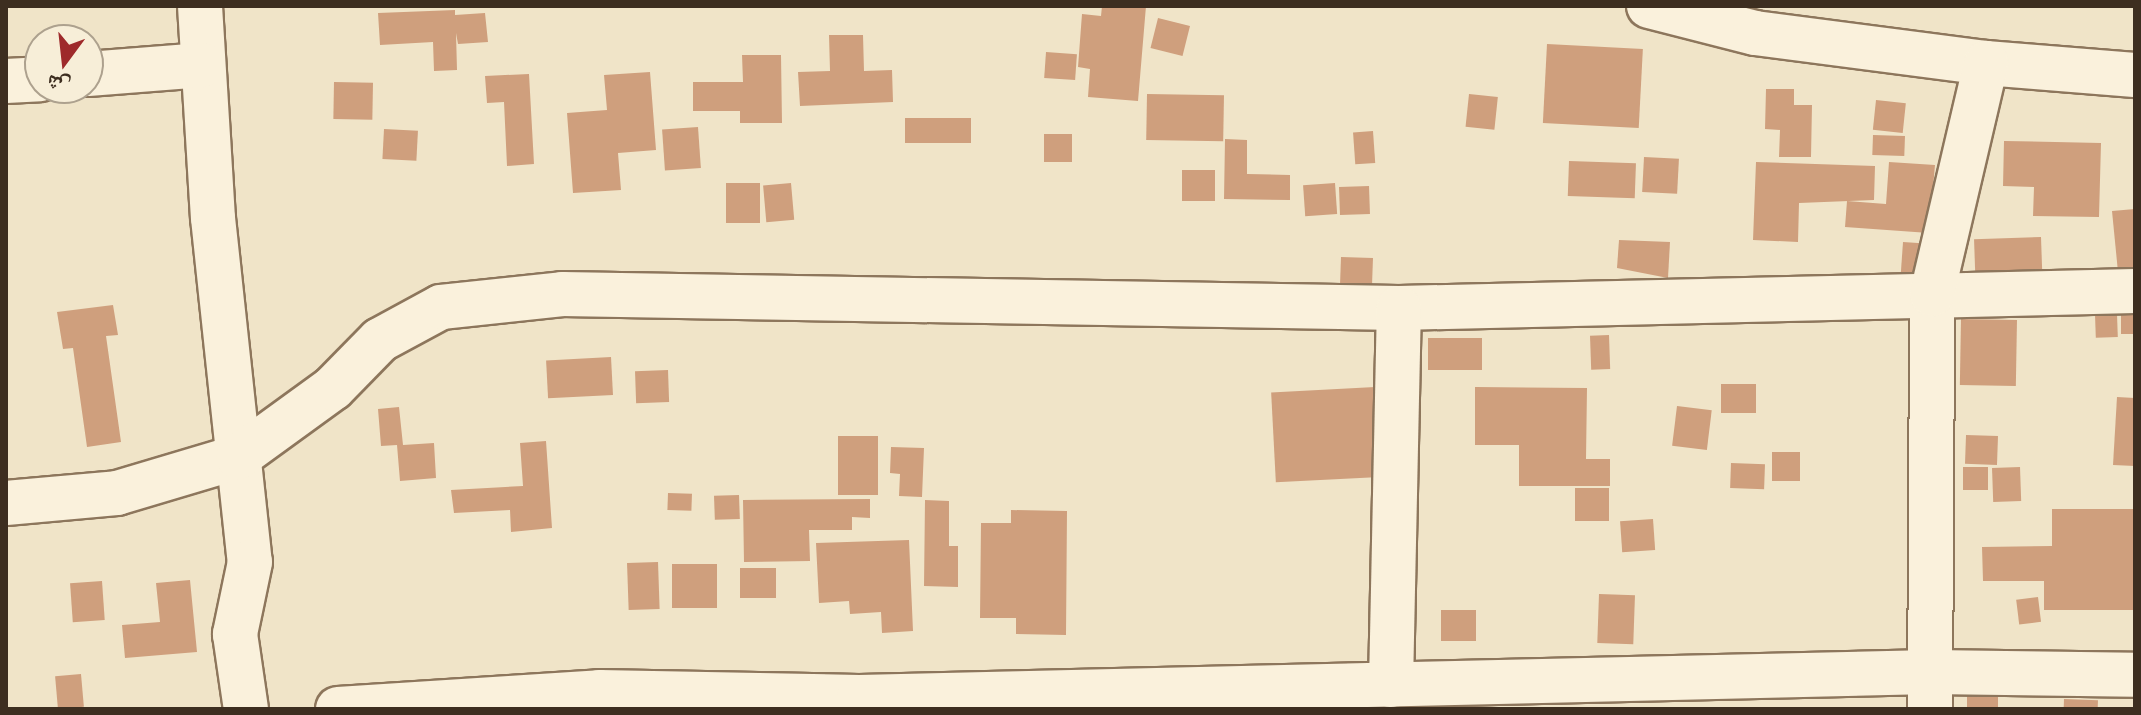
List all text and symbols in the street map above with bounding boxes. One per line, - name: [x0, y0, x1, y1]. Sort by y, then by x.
- north arrow: [24, 24, 104, 104]
- text: ش: [43, 69, 73, 102]

